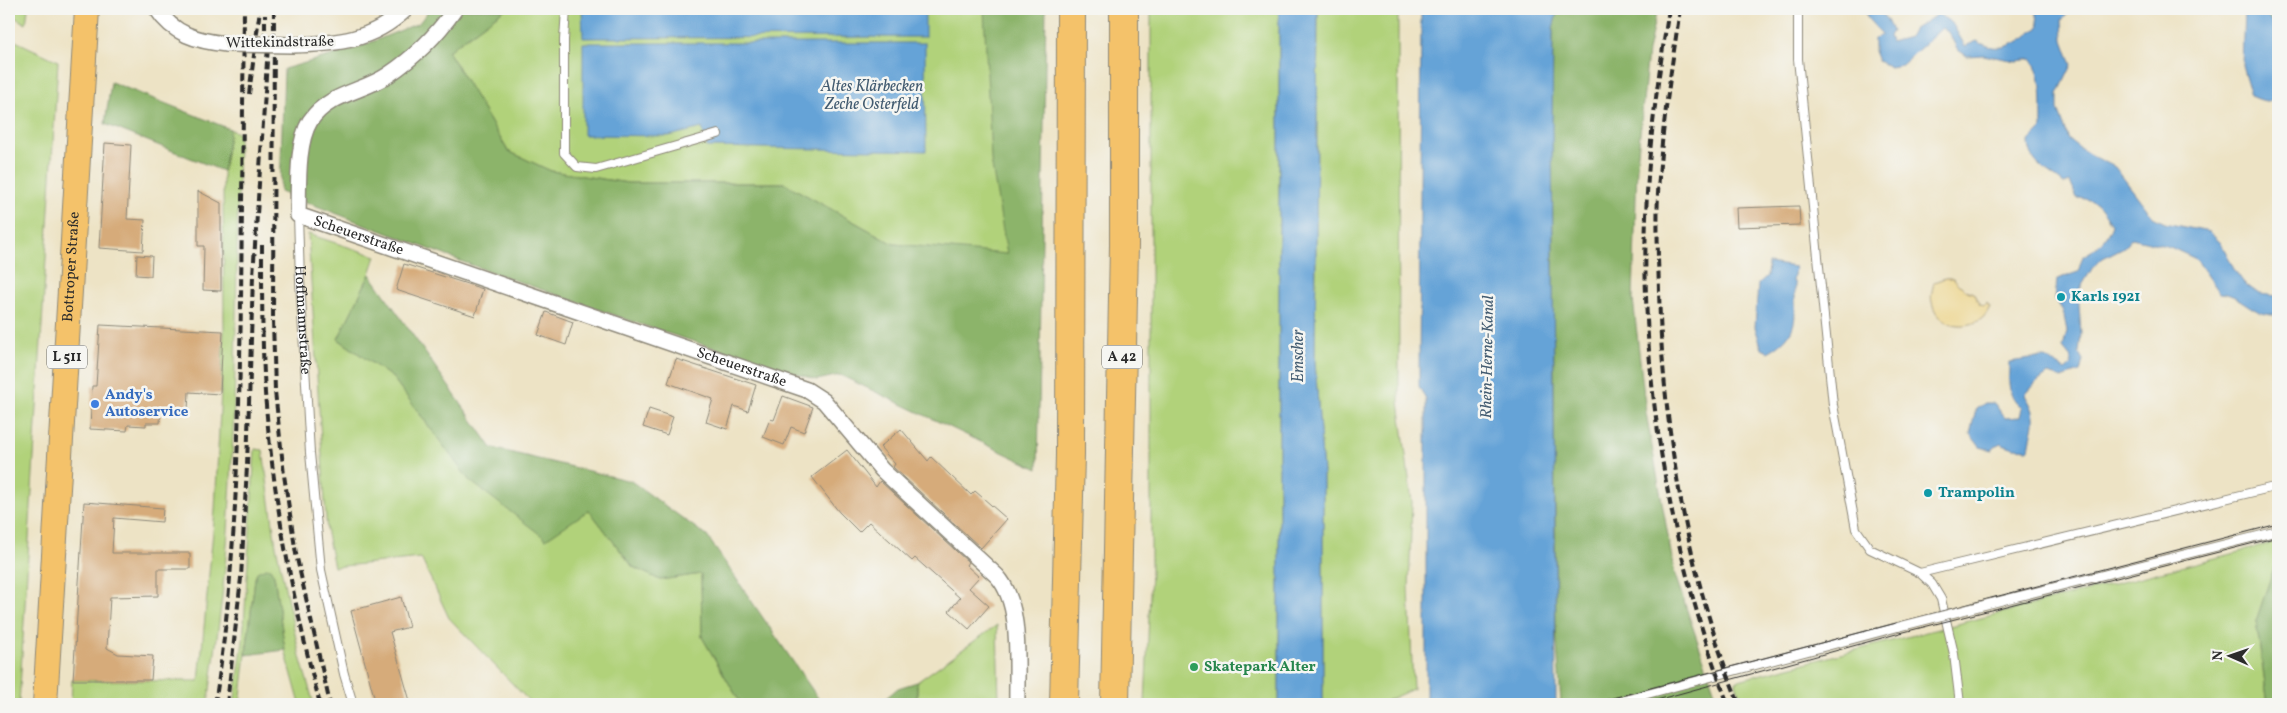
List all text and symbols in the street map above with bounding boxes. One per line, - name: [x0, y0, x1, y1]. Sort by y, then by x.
- street label: Wittekindstraße: [226, 32, 334, 54]
- water label: Altes Klärbecken Zeche Osterfeld: [820, 76, 923, 116]
- street label: Bottroper Straße: [58, 211, 85, 323]
- street label: Scheuerstraße: [311, 211, 406, 261]
- street label: Hoffmannstraße: [289, 265, 316, 375]
- place label: Karls 1921: [2071, 287, 2140, 308]
- marker: Karls 1921: [2055, 291, 2067, 303]
- water label: Rhein-Herne-Kanal: [1476, 295, 1500, 419]
- water label: Emscher: [1288, 329, 1310, 382]
- street label: Scheuerstraße: [694, 342, 789, 393]
- road number: L 511: [47, 346, 87, 368]
- road number: A 42: [1102, 346, 1142, 368]
- place label: Andy's Autoservice: [105, 385, 189, 423]
- marker: Andy's Autoservice: [89, 398, 101, 410]
- place label: Trampolin: [1938, 483, 2015, 504]
- marker: Trampolin: [1922, 487, 1934, 499]
- north arrow: [2204, 630, 2254, 680]
- text: N: [2209, 650, 2228, 661]
- place label: Skatepark Alter: [1204, 657, 1316, 678]
- marker: Skatepark Alter: [1188, 661, 1200, 673]

